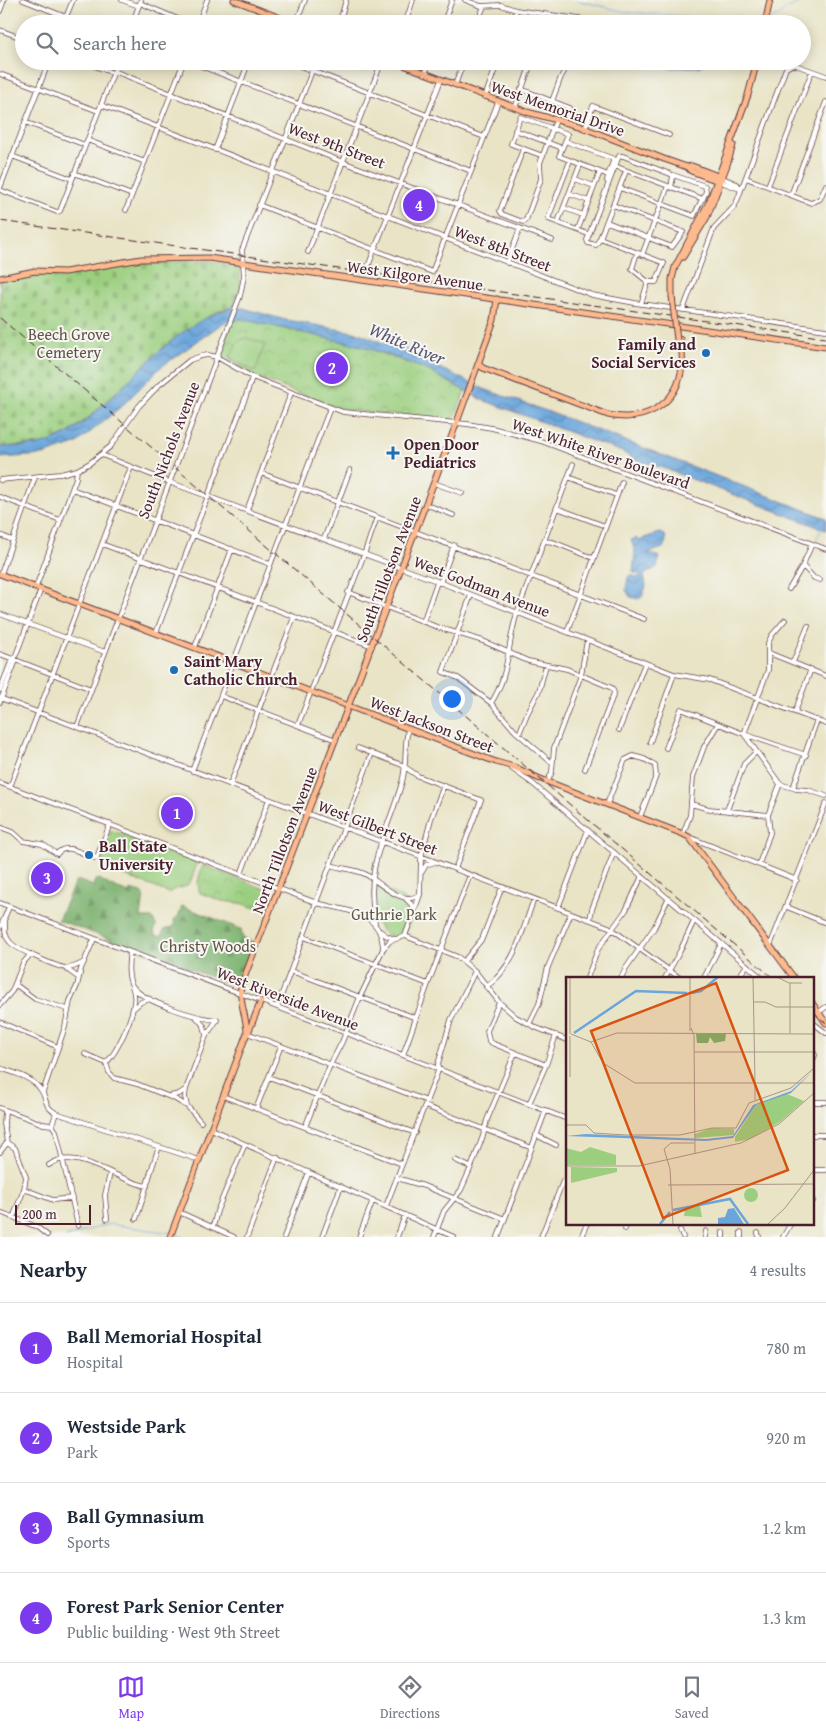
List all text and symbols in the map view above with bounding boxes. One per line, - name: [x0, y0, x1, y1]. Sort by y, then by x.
- search box: [15, 15, 811, 70]
- icon: search: [33, 29, 61, 57]
- text: Search here: [73, 29, 167, 57]
- street label: West Memorial Drive: [488, 74, 628, 142]
- street label: West 9th Street: [285, 115, 389, 175]
- pin: 4: [403, 186, 435, 224]
- street label: West 8th Street: [451, 218, 555, 278]
- street label: West Kilgore Avenue: [345, 254, 485, 296]
- water label: White River: [365, 315, 451, 372]
- park label: Beech Grove Cemetery: [28, 322, 110, 364]
- place label: Family and Social Services: [591, 332, 697, 374]
- marker: Family and Social Services: [700, 347, 712, 359]
- pin: 2: [316, 349, 348, 387]
- street label: South Nichols Avenue: [131, 378, 205, 522]
- street label: West White River Boulevard: [509, 411, 694, 495]
- place label: Open Door Pediatrics: [404, 432, 479, 474]
- marker: Open Door Pediatrics: [386, 446, 400, 460]
- street label: South Tillotson Avenue: [349, 492, 427, 646]
- street label: West Godman Avenue: [410, 549, 554, 623]
- place label: Saint Mary Catholic Church: [184, 649, 298, 691]
- marker: Saint Mary Catholic Church: [168, 664, 180, 676]
- your location: [439, 686, 465, 712]
- street label: West Jackson Street: [367, 689, 498, 759]
- street label: North Tillotson Avenue: [245, 763, 323, 917]
- street label: West Gilbert Street: [315, 793, 442, 861]
- pin: 1: [161, 794, 193, 832]
- place label: Ball State University: [99, 834, 174, 876]
- marker: Ball State University: [83, 849, 95, 861]
- pin: 3: [31, 859, 63, 897]
- park label: Guthrie Park: [351, 902, 438, 926]
- park label: Christy Woods: [160, 934, 256, 958]
- street label: West Riverside Avenue: [213, 960, 363, 1036]
- inset map: [566, 977, 814, 1224]
- scale bar: [15, 1202, 91, 1225]
- text: 200 m: [22, 1204, 57, 1224]
- text: Nearby: [20, 1254, 87, 1285]
- text: 4 results: [749, 1258, 806, 1282]
- text: Ball Memorial Hospital: [67, 1322, 262, 1350]
- text: 1: [32, 1336, 40, 1360]
- text: 780 m: [766, 1336, 806, 1360]
- text: Hospital: [67, 1350, 123, 1374]
- text: Westside Park: [67, 1412, 186, 1440]
- text: 2: [32, 1426, 40, 1450]
- text: 920 m: [766, 1426, 806, 1450]
- text: Park: [67, 1440, 98, 1464]
- text: Ball Gymnasium: [67, 1502, 204, 1530]
- text: 3: [32, 1516, 40, 1540]
- text: 1.2 km: [762, 1516, 806, 1540]
- text: Sports: [67, 1530, 110, 1554]
- text: Forest Park Senior Center: [67, 1592, 284, 1620]
- text: 4: [32, 1606, 40, 1630]
- text: 1.3 km: [762, 1606, 806, 1630]
- text: Public building · West 9th Street: [67, 1620, 280, 1644]
- tab: Map: [117, 1673, 145, 1723]
- tab: Directions: [380, 1673, 440, 1723]
- tab: Saved: [675, 1673, 709, 1723]

